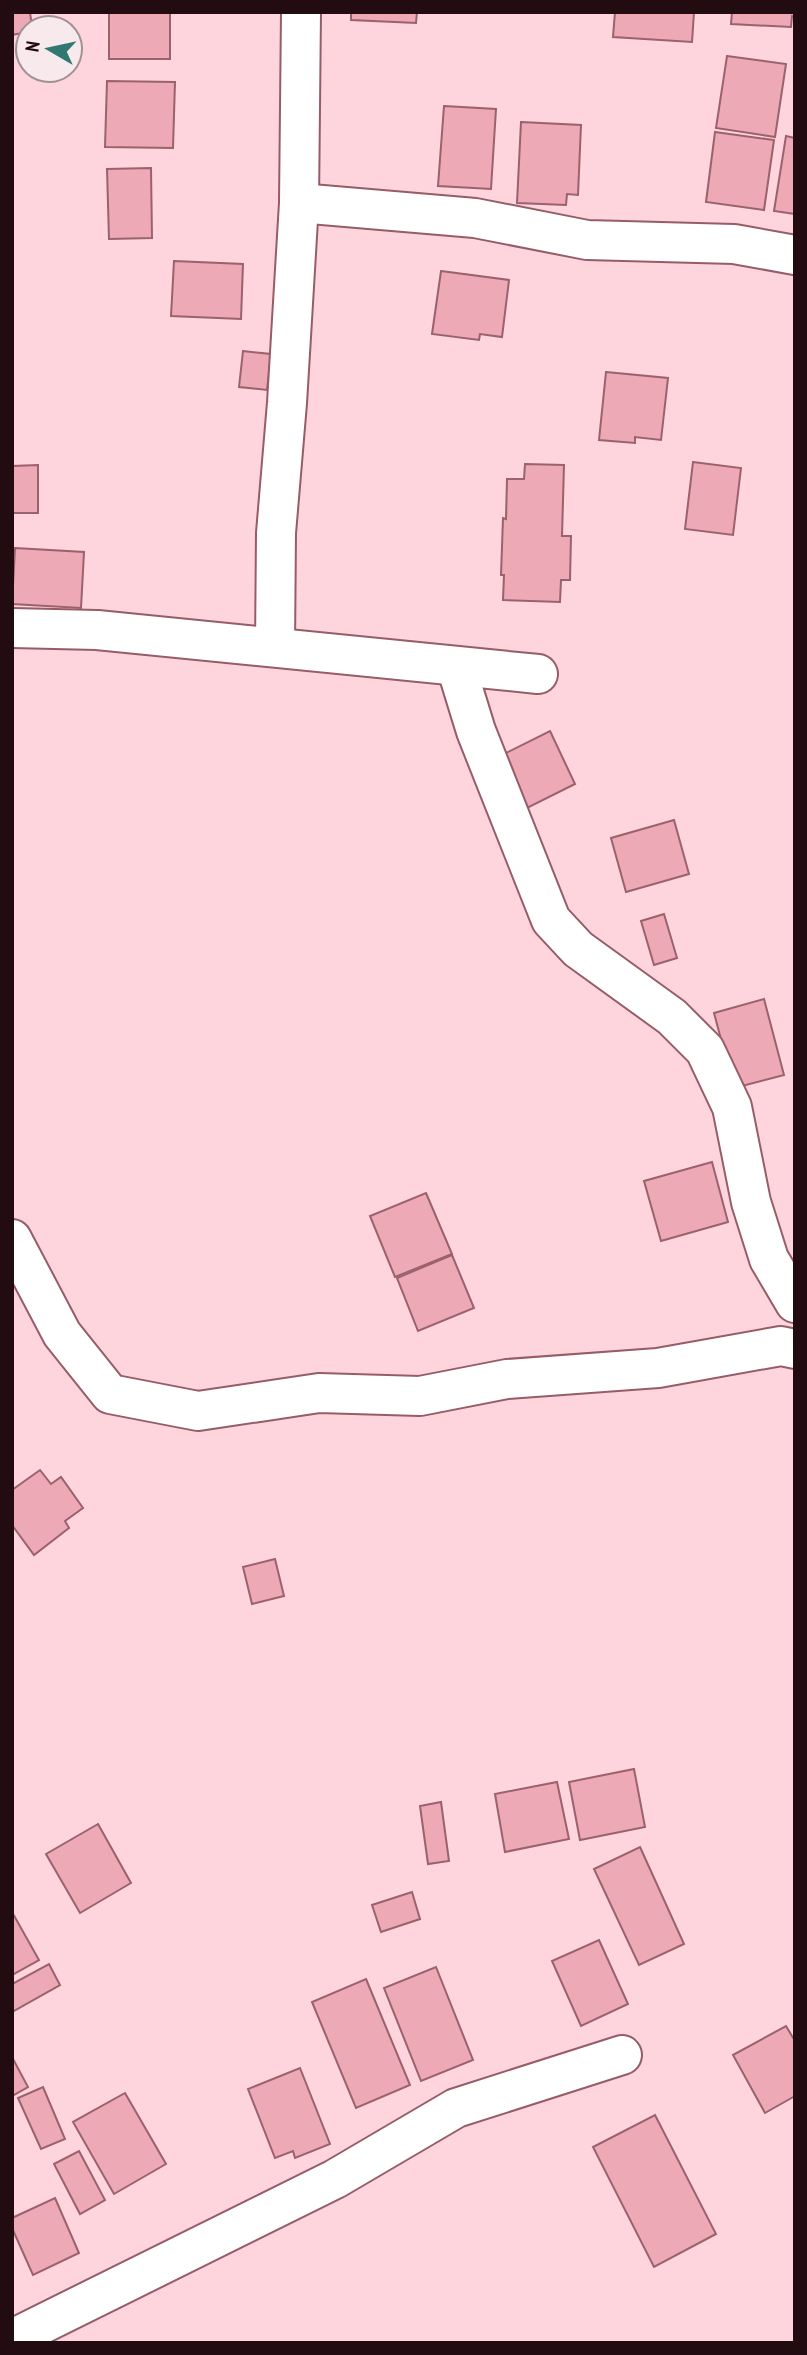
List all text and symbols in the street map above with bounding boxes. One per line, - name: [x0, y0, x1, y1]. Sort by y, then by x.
- north arrow: [14, 14, 84, 84]
- text: N: [20, 39, 45, 53]

